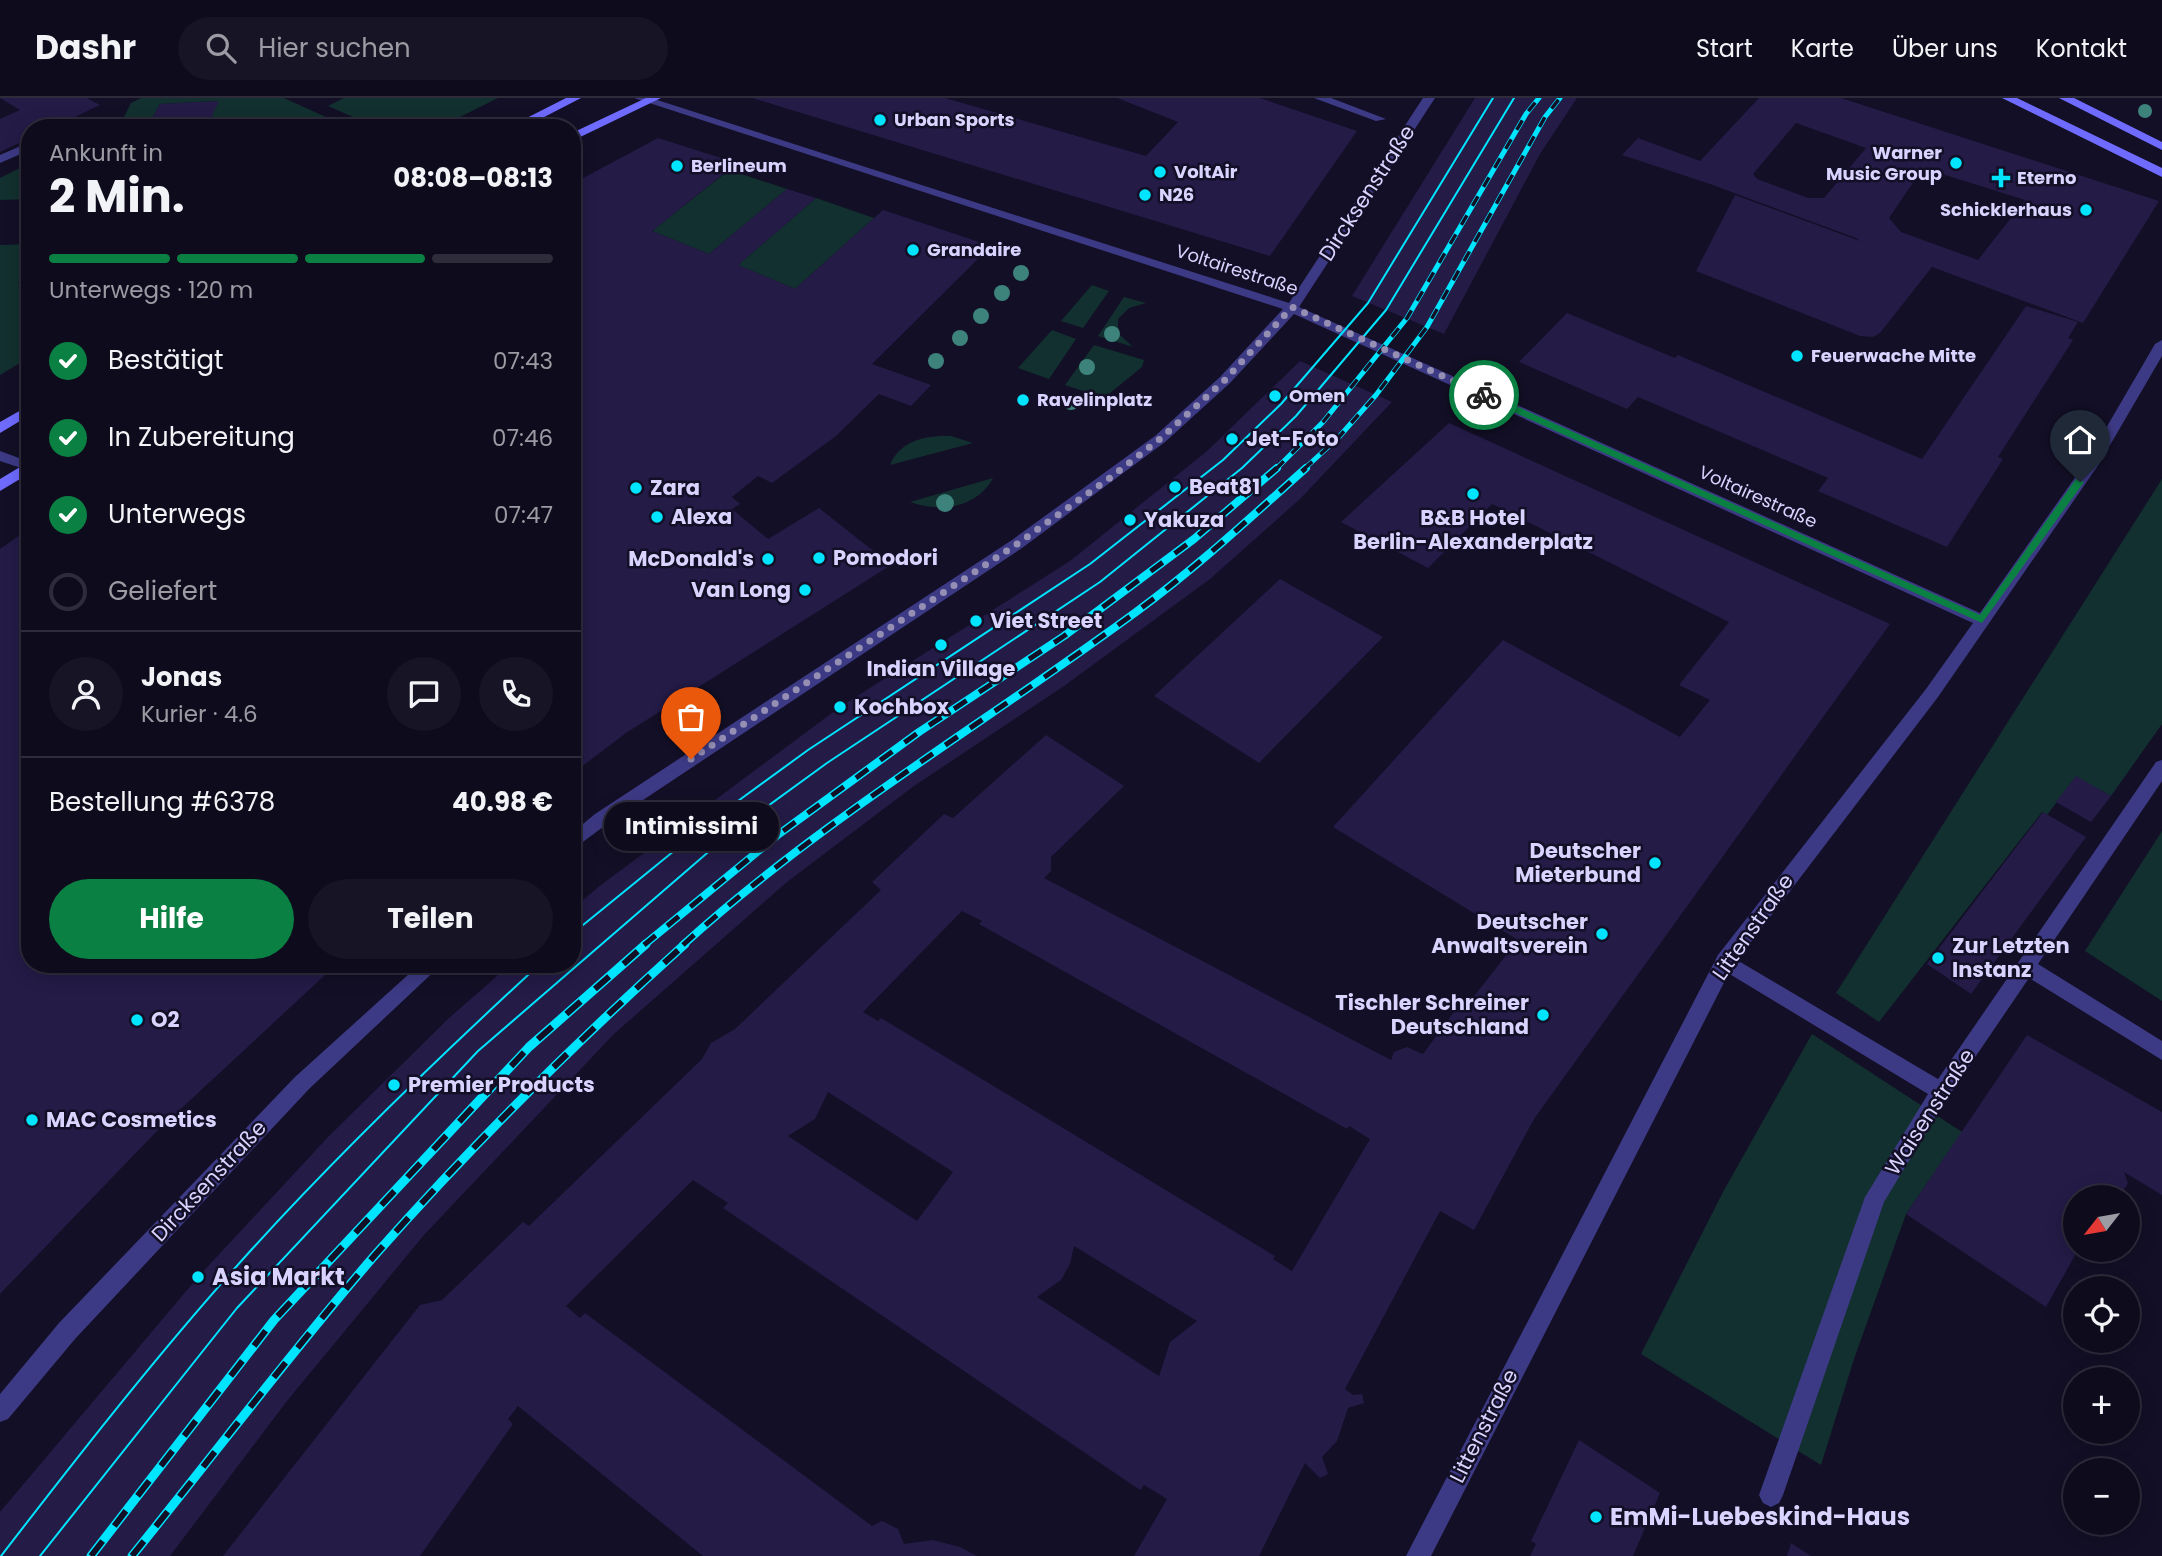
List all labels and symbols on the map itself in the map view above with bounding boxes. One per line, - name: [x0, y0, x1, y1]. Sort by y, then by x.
- place label: Urban Sports: [894, 107, 1015, 132]
- marker: Urban Sports: [872, 112, 888, 128]
- street label: Dircksenstraße: [1312, 119, 1421, 266]
- place label: Warner Music Group: [1826, 140, 1942, 186]
- place label: Berlineum: [691, 153, 787, 178]
- marker: Warner Music Group: [1948, 155, 1964, 171]
- marker: Berlineum: [669, 158, 685, 174]
- place label: VoltAir: [1174, 159, 1238, 184]
- marker: VoltAir: [1152, 164, 1168, 180]
- place label: Eterno: [2017, 165, 2076, 190]
- marker: Eterno: [1991, 168, 2011, 188]
- place label: N26: [1159, 182, 1194, 207]
- marker: N26: [1137, 187, 1153, 203]
- place label: Schicklerhaus: [1940, 197, 2072, 222]
- marker: Schicklerhaus: [2078, 202, 2094, 218]
- place label: Grandaire: [927, 237, 1021, 262]
- street label: Voltairestraße: [1173, 238, 1302, 301]
- marker: Grandaire: [905, 242, 921, 258]
- place label: Feuerwache Mitte: [1811, 343, 1976, 368]
- marker: Feuerwache Mitte: [1789, 348, 1805, 364]
- courier: [1449, 360, 1519, 430]
- place label: Omen: [1289, 383, 1345, 408]
- place label: Ravelinplatz: [1037, 387, 1152, 412]
- marker: Omen: [1267, 388, 1283, 404]
- marker: Ravelinplatz: [1015, 392, 1031, 408]
- pin: [2050, 410, 2110, 482]
- place label: Jet-Foto: [1246, 424, 1339, 453]
- marker: Jet-Foto: [1224, 431, 1240, 447]
- street label: Voltairestraße: [1695, 459, 1821, 534]
- place label: Beat81: [1189, 472, 1260, 501]
- place label: Zara: [650, 473, 700, 502]
- marker: Beat81: [1167, 479, 1183, 495]
- marker: Zara: [628, 480, 644, 496]
- marker: B&B Hotel Berlin-Alexanderplatz: [1465, 486, 1481, 502]
- place label: Alexa: [671, 502, 732, 531]
- place label: B&B Hotel Berlin-Alexanderplatz: [1353, 503, 1593, 556]
- place label: Yakuza: [1144, 505, 1224, 534]
- marker: Alexa: [649, 509, 665, 525]
- marker: Yakuza: [1122, 512, 1138, 528]
- place label: Pomodori: [833, 543, 938, 572]
- place label: McDonald's: [628, 544, 754, 573]
- marker: Pomodori: [811, 550, 827, 566]
- marker: McDonald's: [760, 551, 776, 567]
- place label: Van Long: [691, 575, 791, 604]
- marker: Van Long: [797, 582, 813, 598]
- place label: Viet Street: [990, 606, 1102, 635]
- marker: Viet Street: [968, 613, 984, 629]
- marker: Indian Village: [933, 637, 949, 653]
- place label: Indian Village: [866, 654, 1016, 683]
- pin: [661, 687, 721, 759]
- place label: Kochbox: [854, 692, 950, 721]
- marker: Kochbox: [832, 699, 848, 715]
- callout: Intimissimi: [604, 801, 778, 850]
- place label: Deutscher Mieterbund: [1515, 836, 1641, 889]
- marker: Deutscher Mieterbund: [1647, 855, 1663, 871]
- street label: Littenstraße: [1705, 868, 1800, 986]
- place label: Deutscher Anwaltsverein: [1431, 907, 1588, 960]
- marker: Deutscher Anwaltsverein: [1594, 926, 1610, 942]
- place label: Zur Letzten Instanz: [1952, 931, 2070, 984]
- marker: Zur Letzten Instanz: [1930, 950, 1946, 966]
- place label: Tischler Schreiner Deutschland: [1335, 988, 1529, 1041]
- place label: O2: [151, 1005, 180, 1034]
- marker: Tischler Schreiner Deutschland: [1535, 1007, 1551, 1023]
- marker: O2: [129, 1012, 145, 1028]
- street label: Waisenstraße: [1878, 1043, 1981, 1181]
- place label: Premier Products: [408, 1070, 595, 1099]
- marker: Premier Products: [386, 1077, 402, 1093]
- place label: MAC Cosmetics: [46, 1105, 217, 1134]
- marker: MAC Cosmetics: [24, 1112, 40, 1128]
- street label: Dircksenstraße: [145, 1113, 273, 1248]
- north arrow: [2063, 1185, 2140, 1262]
- place label: Asia Markt: [212, 1260, 345, 1293]
- marker: Asia Markt: [190, 1269, 206, 1285]
- street label: Littenstraße: [1442, 1364, 1525, 1488]
- place label: EmMi-Luebeskind-Haus: [1610, 1500, 1910, 1533]
- marker: EmMi-Luebeskind-Haus: [1588, 1509, 1604, 1525]

